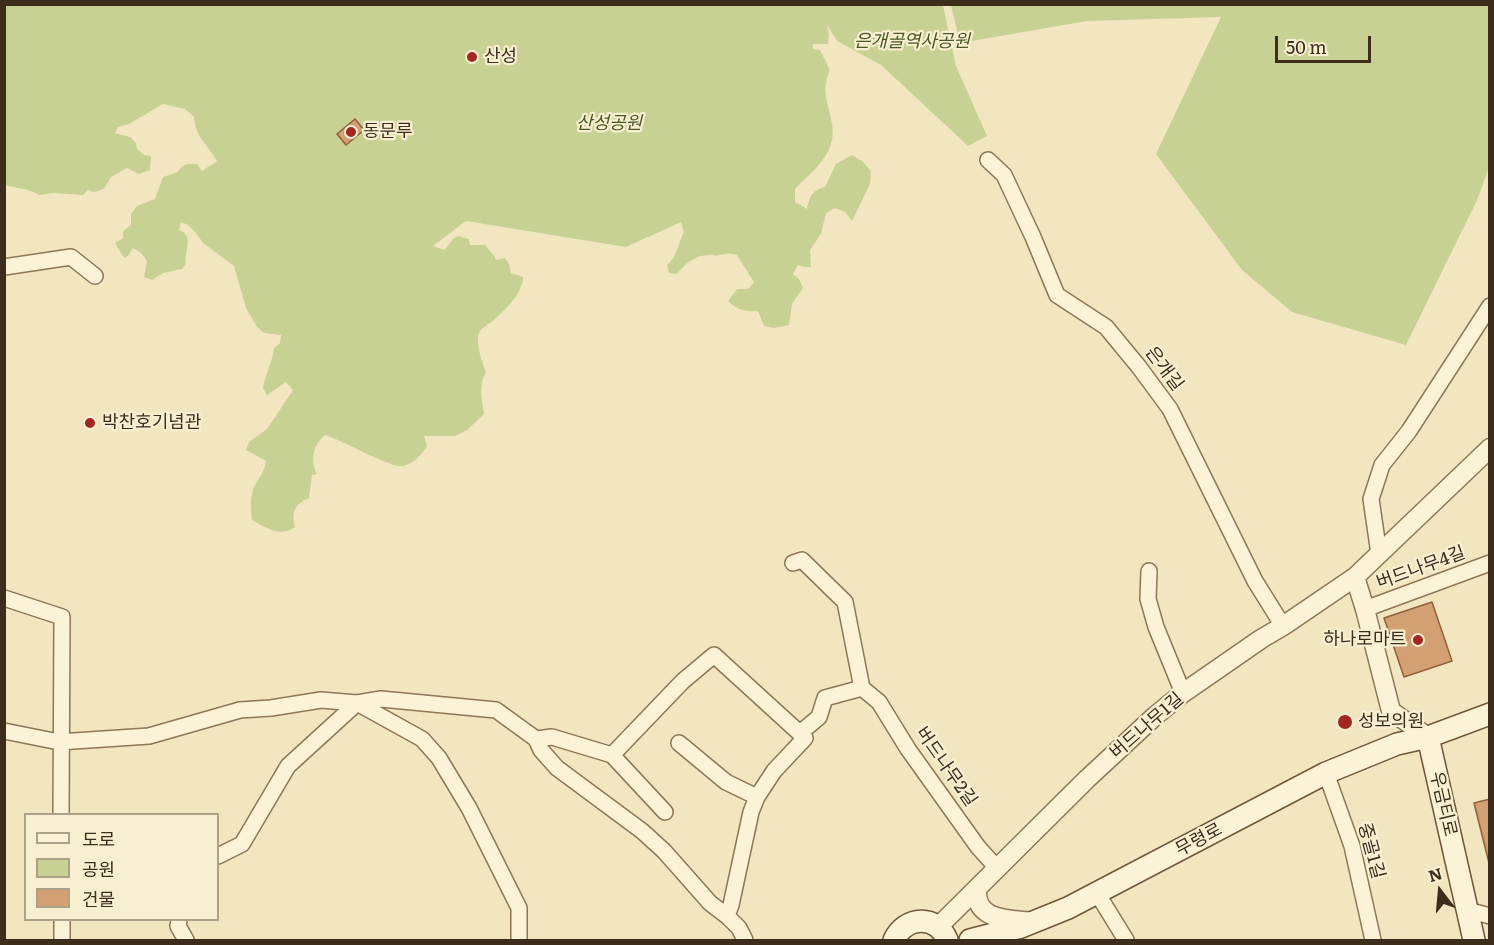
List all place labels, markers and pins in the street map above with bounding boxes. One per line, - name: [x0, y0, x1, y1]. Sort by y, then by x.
- place label: 산성: [484, 46, 517, 68]
- marker: 산성: [465, 50, 479, 64]
- place label: 동문루: [363, 121, 413, 143]
- marker: 동문루: [344, 125, 358, 139]
- place label: 박찬호기념관: [102, 412, 201, 434]
- marker: 박찬호기념관: [83, 416, 97, 430]
- place label: 하나로마트: [1323, 629, 1406, 651]
- marker: 하나로마트: [1411, 633, 1425, 647]
- place label: 성보의원: [1358, 711, 1424, 733]
- marker: 성보의원: [1336, 713, 1354, 731]

